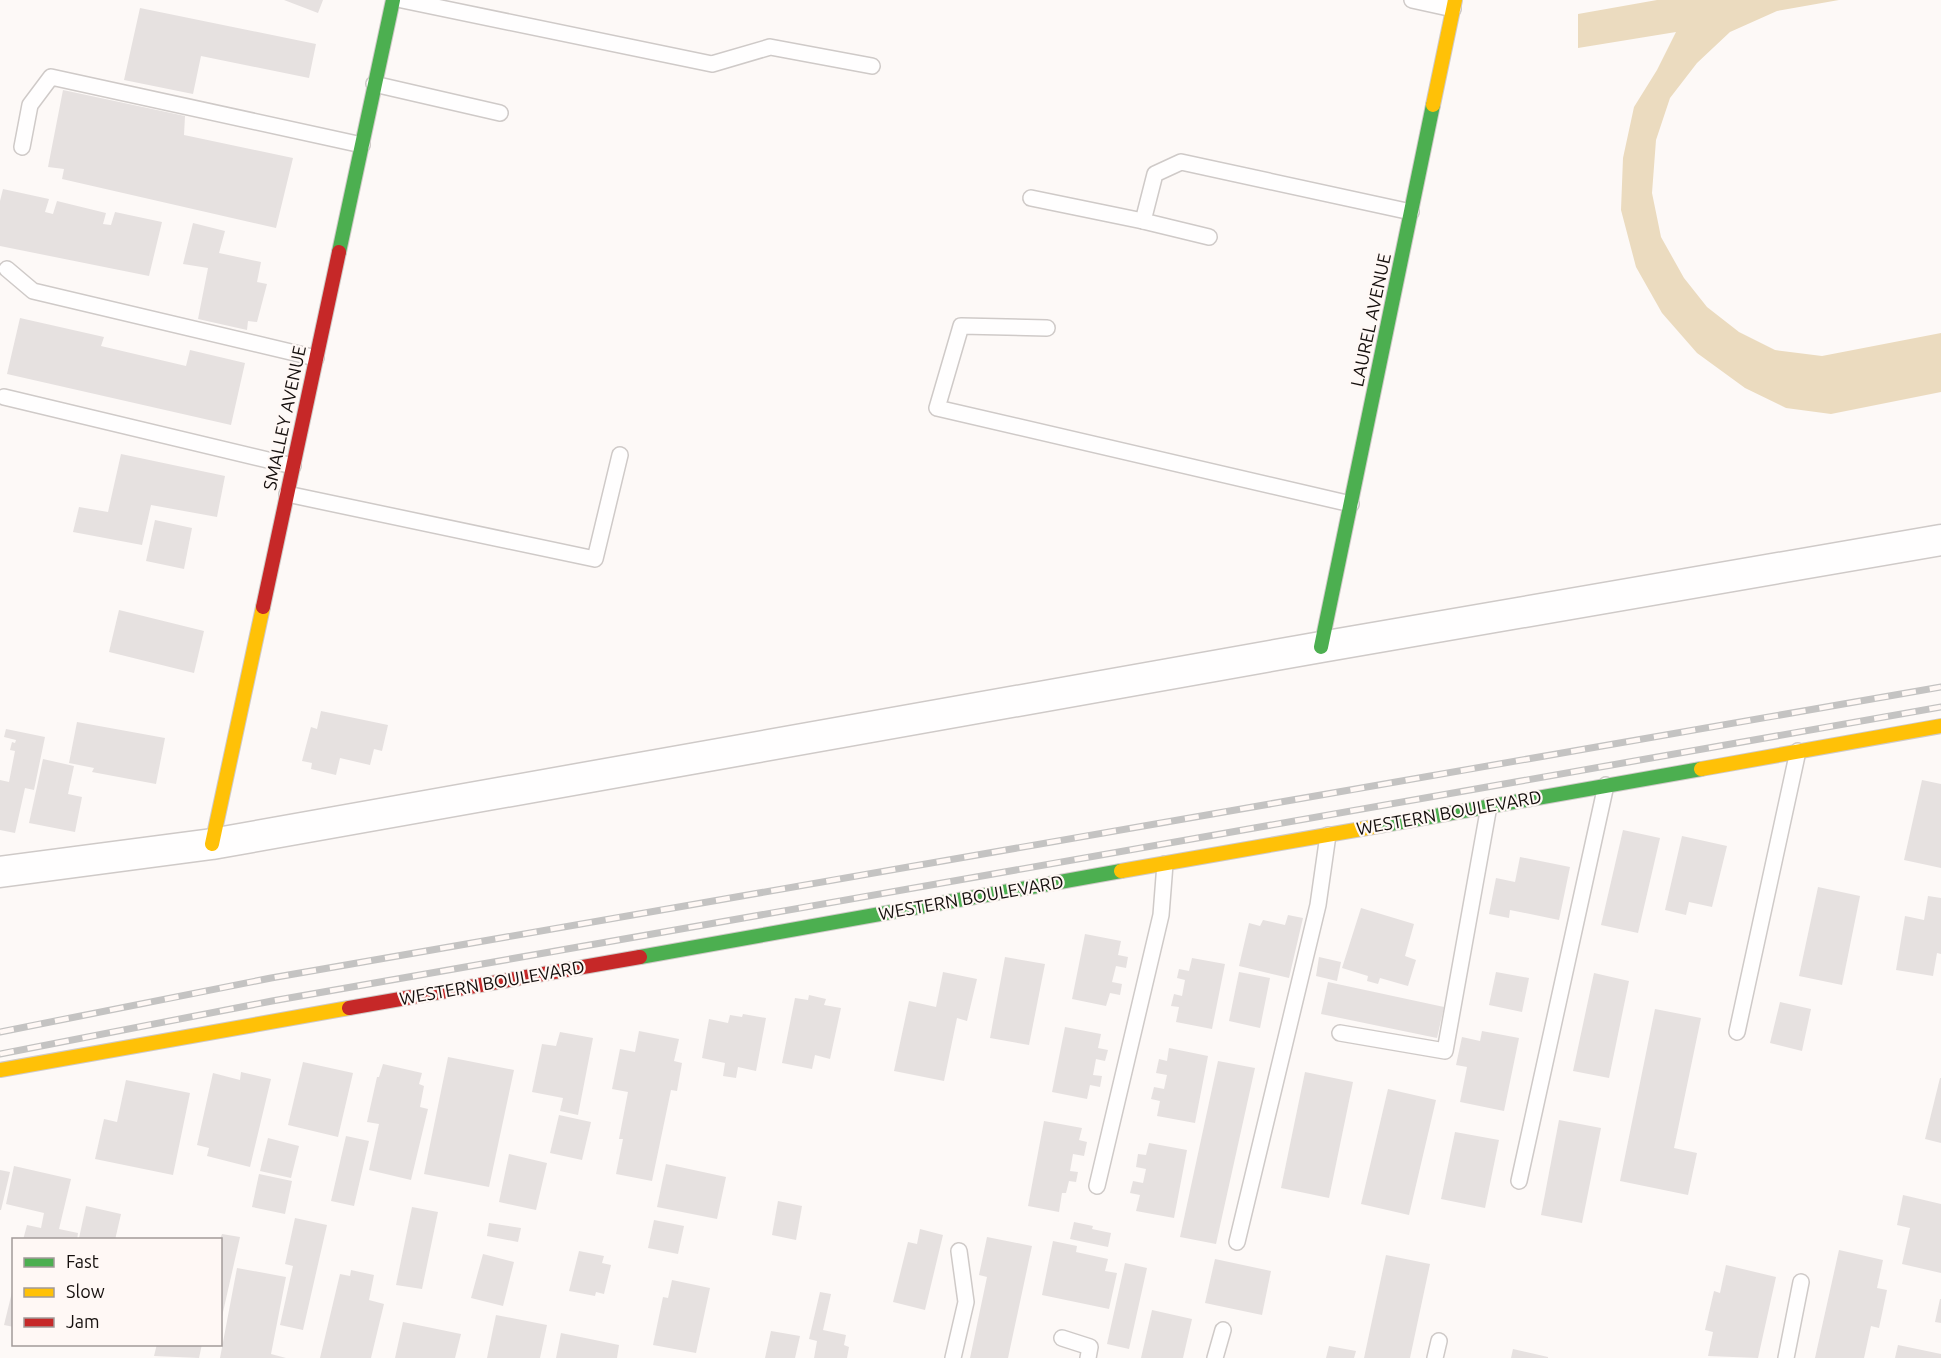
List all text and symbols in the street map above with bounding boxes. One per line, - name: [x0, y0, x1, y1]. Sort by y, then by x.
- street label: LAUREL AVENUE: [1346, 251, 1394, 388]
- street label: SMALLEY AVENUE: [259, 344, 309, 492]
- street label: WESTERN BOULEVARD: [1355, 786, 1543, 838]
- street label: WESTERN BOULEVARD: [877, 871, 1065, 923]
- street label: WESTERN BOULEVARD: [398, 956, 586, 1008]
- legend: [12, 1238, 222, 1346]
- text: Fast: [66, 1251, 99, 1271]
- text: Slow: [66, 1281, 105, 1301]
- text: Jam: [66, 1311, 100, 1331]

